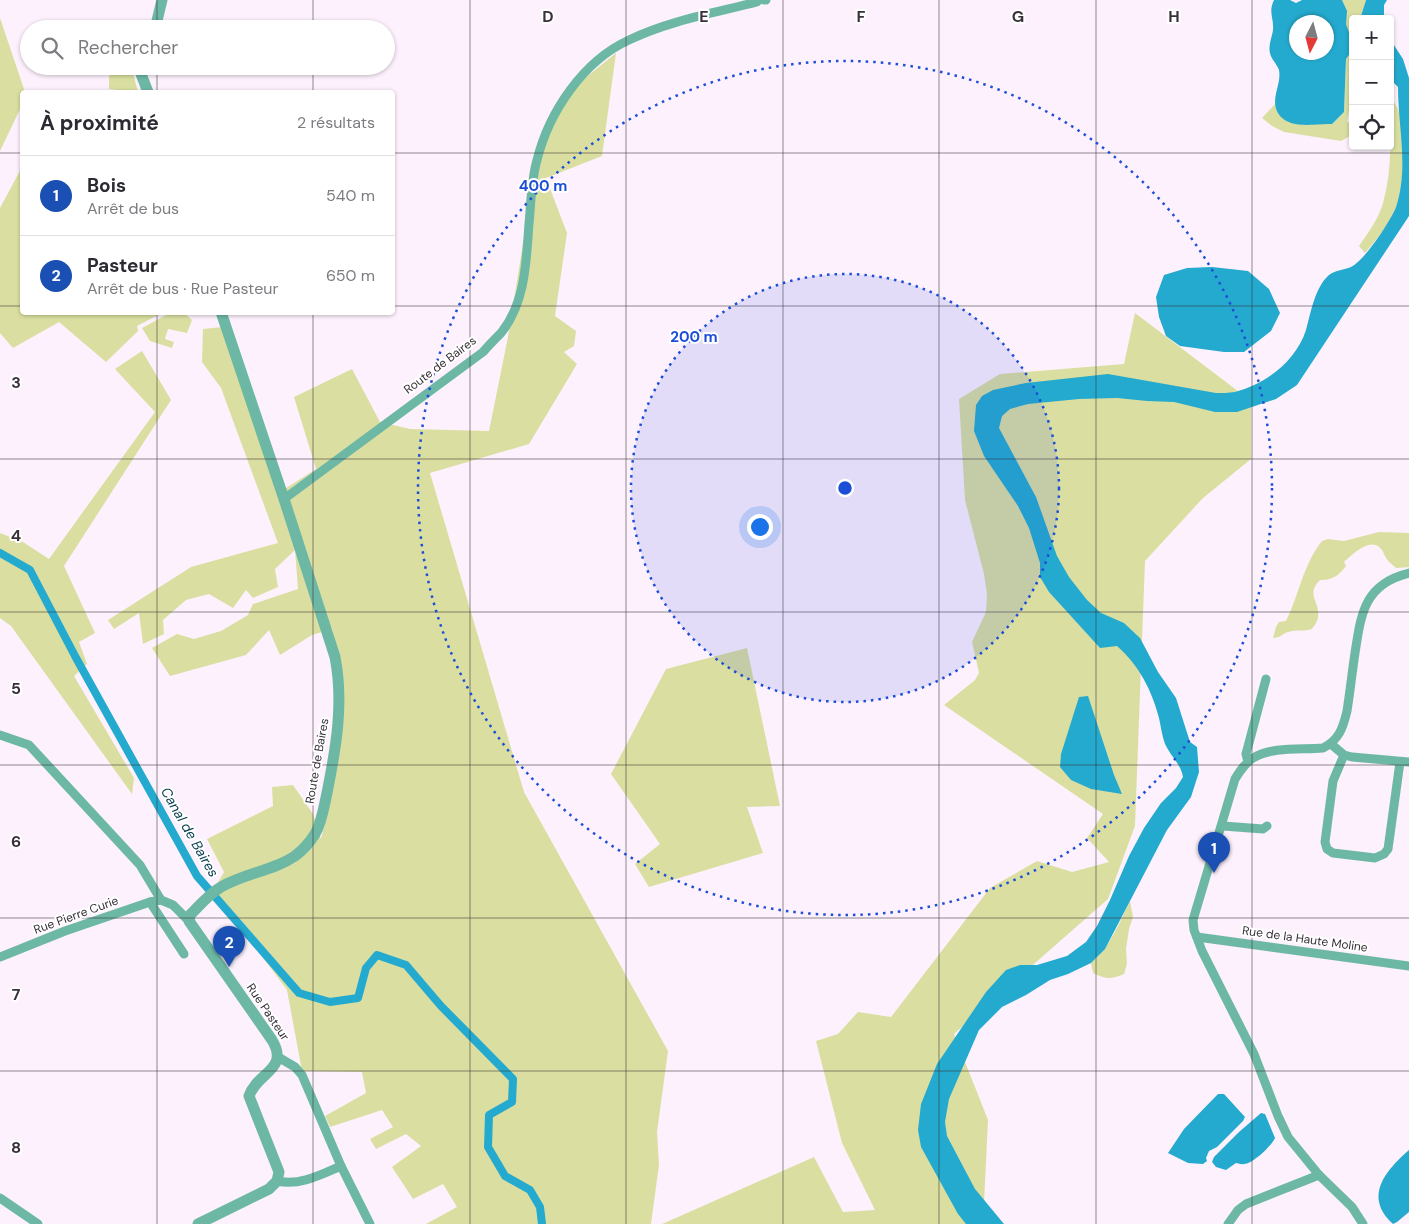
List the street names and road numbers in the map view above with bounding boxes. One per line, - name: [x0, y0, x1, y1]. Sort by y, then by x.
- street label: Route de Baires: [401, 333, 479, 397]
- street label: Route de Baires: [302, 717, 332, 805]
- street label: Rue Pierre Curie: [31, 892, 121, 938]
- street label: Rue de la Haute Moline: [1241, 922, 1369, 956]
- street label: Rue Pasteur: [243, 980, 293, 1044]

